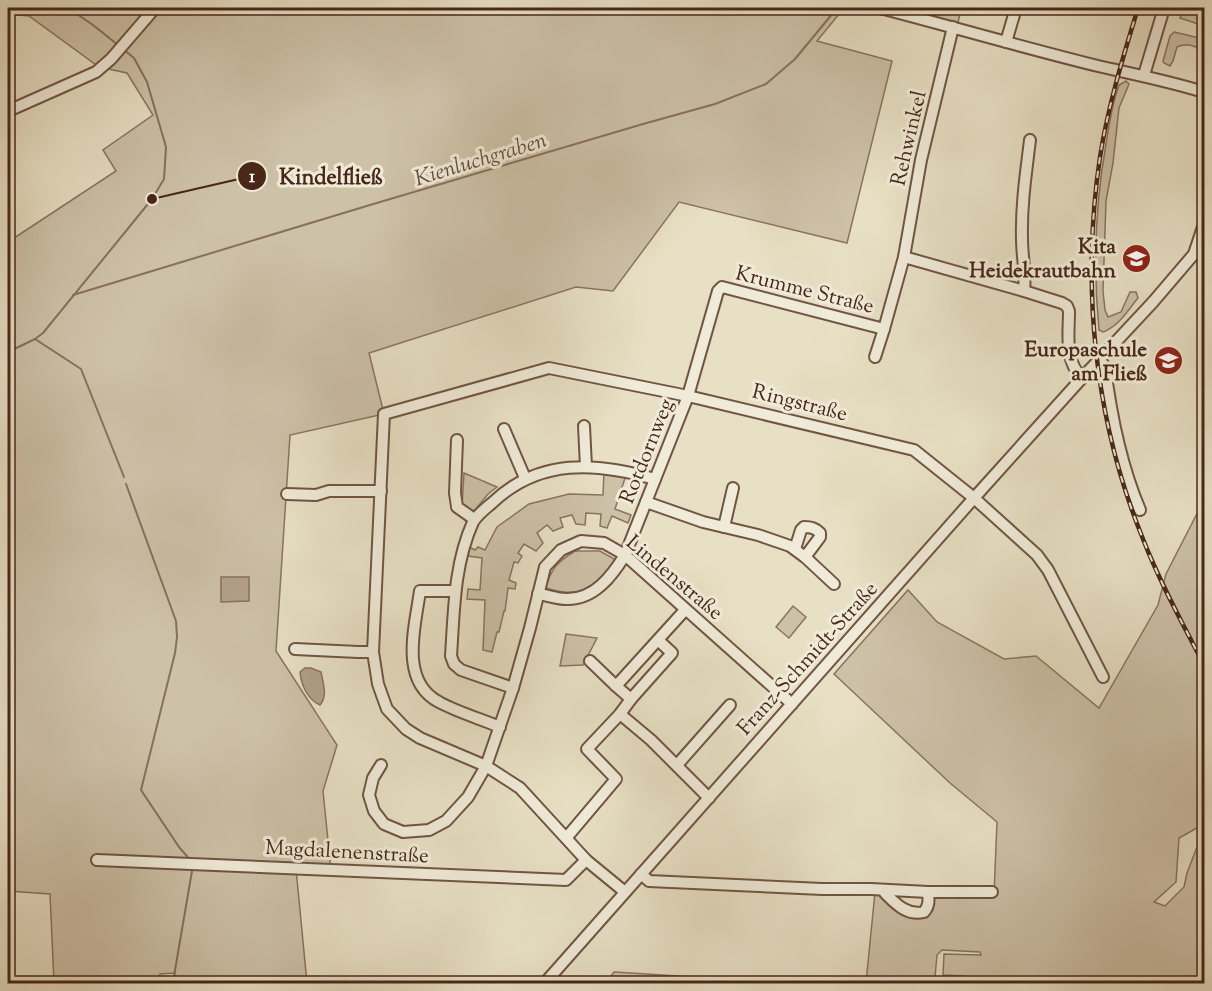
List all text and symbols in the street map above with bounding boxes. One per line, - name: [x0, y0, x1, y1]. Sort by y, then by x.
- street label: Rehwinkel: [884, 88, 935, 189]
- water label: Kienluchgraben: [411, 125, 551, 196]
- callout: Kindelfließ: [237, 156, 395, 196]
- text: Kindelfließ: [279, 163, 383, 195]
- text: 1: [249, 165, 256, 191]
- place label: Kita Heidekrautbahn: [969, 233, 1117, 287]
- school or university icon: Kita Heidekrautbahn: [1121, 242, 1153, 274]
- street label: Krumme Straße: [732, 259, 877, 323]
- place label: Europaschule am Fließ: [1024, 336, 1147, 390]
- school or university icon: Europaschule am Fließ: [1152, 345, 1184, 377]
- street label: Ringstraße: [749, 378, 850, 430]
- street label: Rotdornweg: [613, 395, 683, 509]
- street label: Lindenstraße: [619, 529, 729, 628]
- street label: Franz-Schmidt-Straße: [731, 576, 886, 743]
- street label: Magdalenenstraße: [264, 834, 430, 872]

